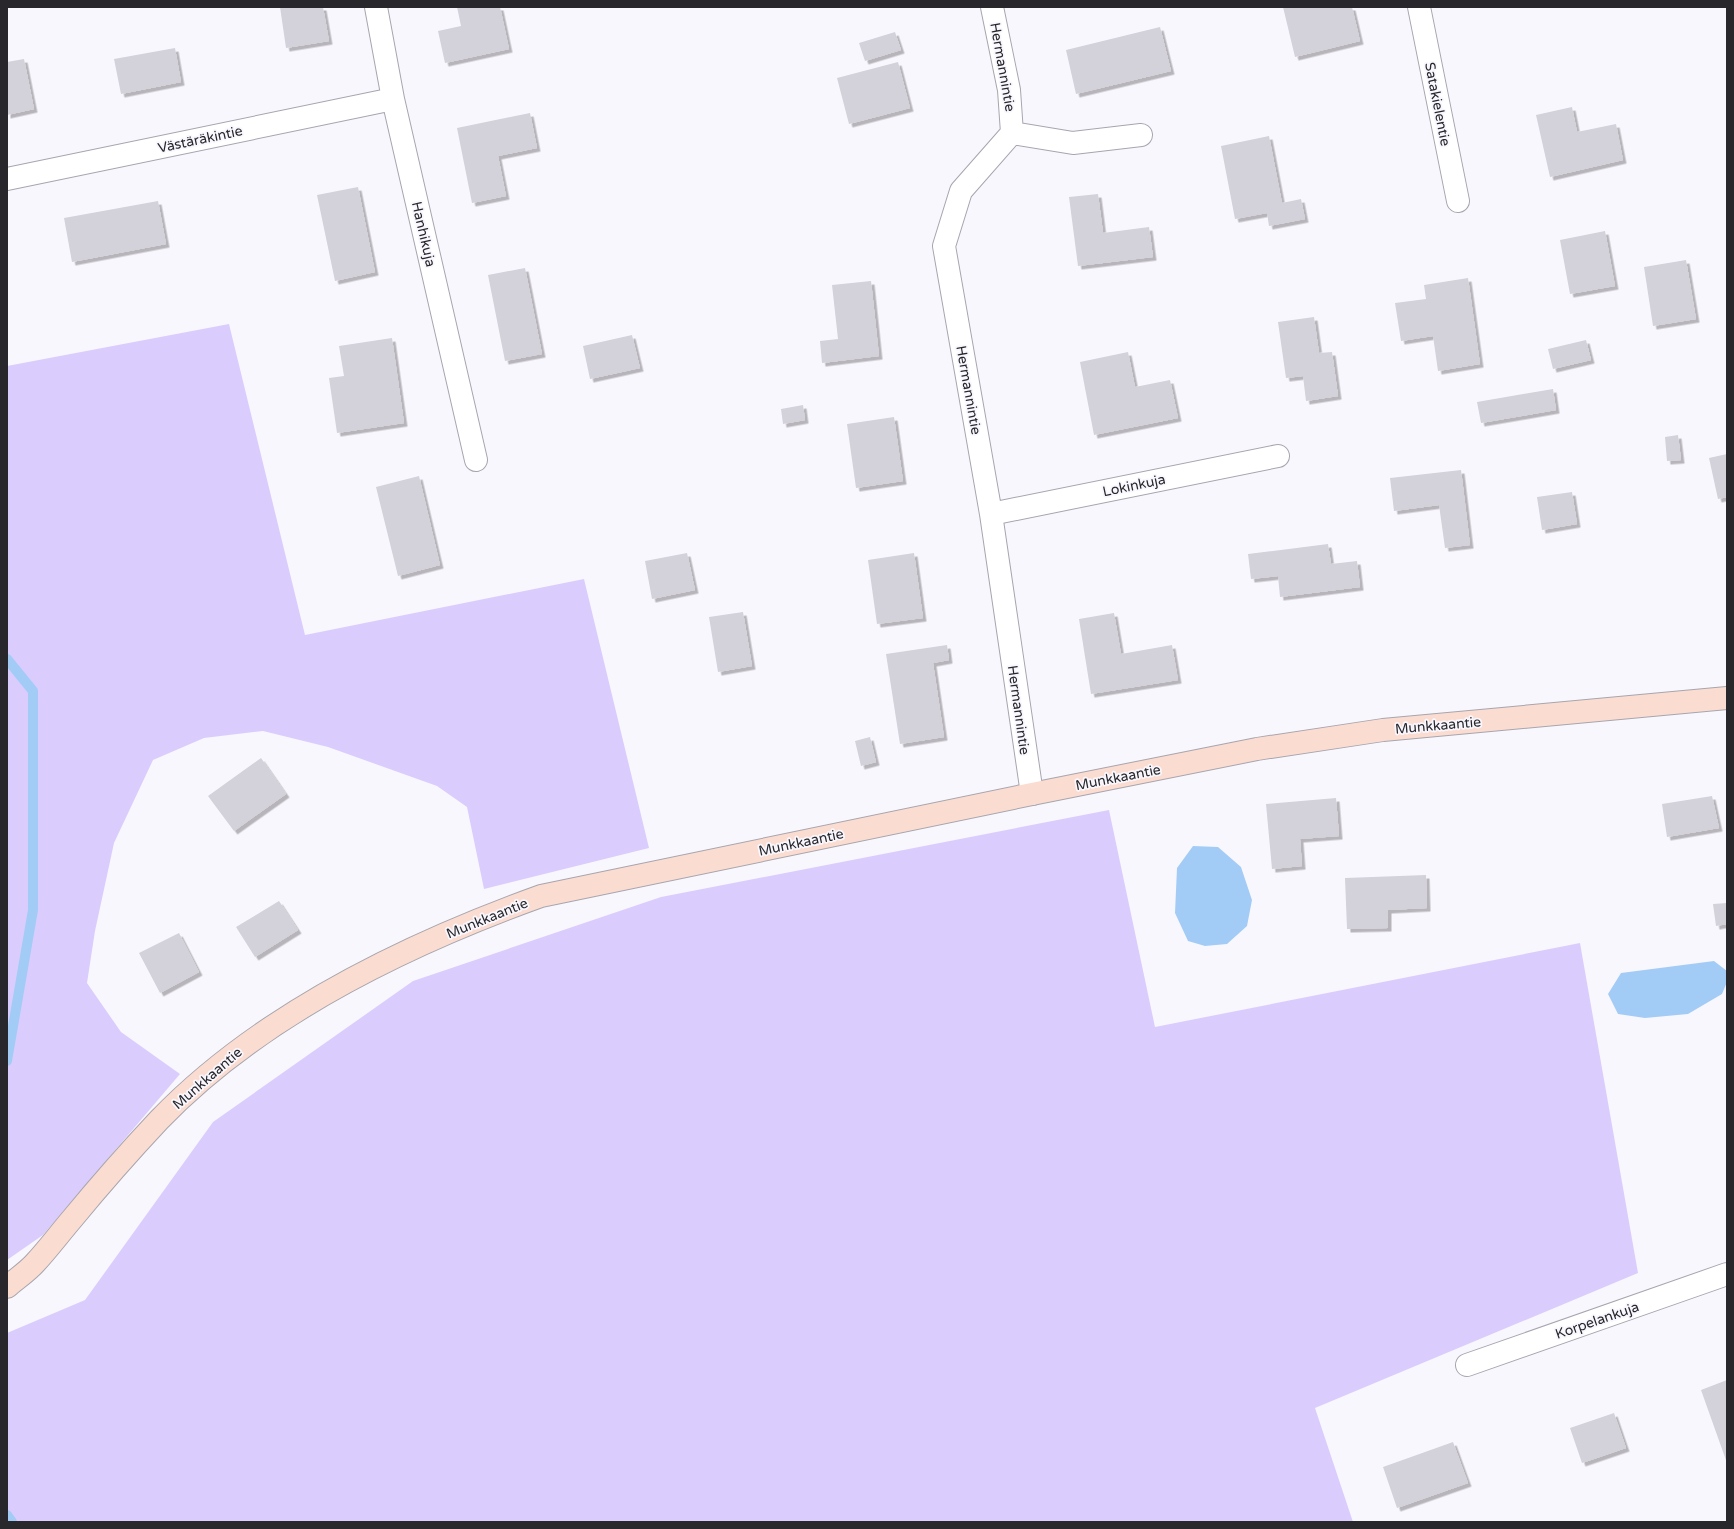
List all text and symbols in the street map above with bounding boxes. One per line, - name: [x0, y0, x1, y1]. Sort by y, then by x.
- street label: Hermannintie: [986, 21, 1019, 113]
- street label: Satakielentie: [1421, 61, 1454, 148]
- street label: Västäräkintie: [156, 122, 244, 157]
- street label: Hanhikuja: [408, 200, 439, 268]
- street label: Hermannintie: [952, 344, 985, 436]
- street label: Lokinkuja: [1101, 471, 1167, 500]
- street label: Hermannintie: [1004, 664, 1033, 756]
- street label: Munkkaantie: [1394, 713, 1482, 738]
- street label: Munkkaantie: [1074, 761, 1162, 794]
- street label: Munkkaantie: [757, 825, 845, 860]
- street label: Munkkaantie: [444, 894, 530, 943]
- street label: Munkkaantie: [169, 1044, 246, 1113]
- street label: Korpelankuja: [1553, 1298, 1641, 1343]

